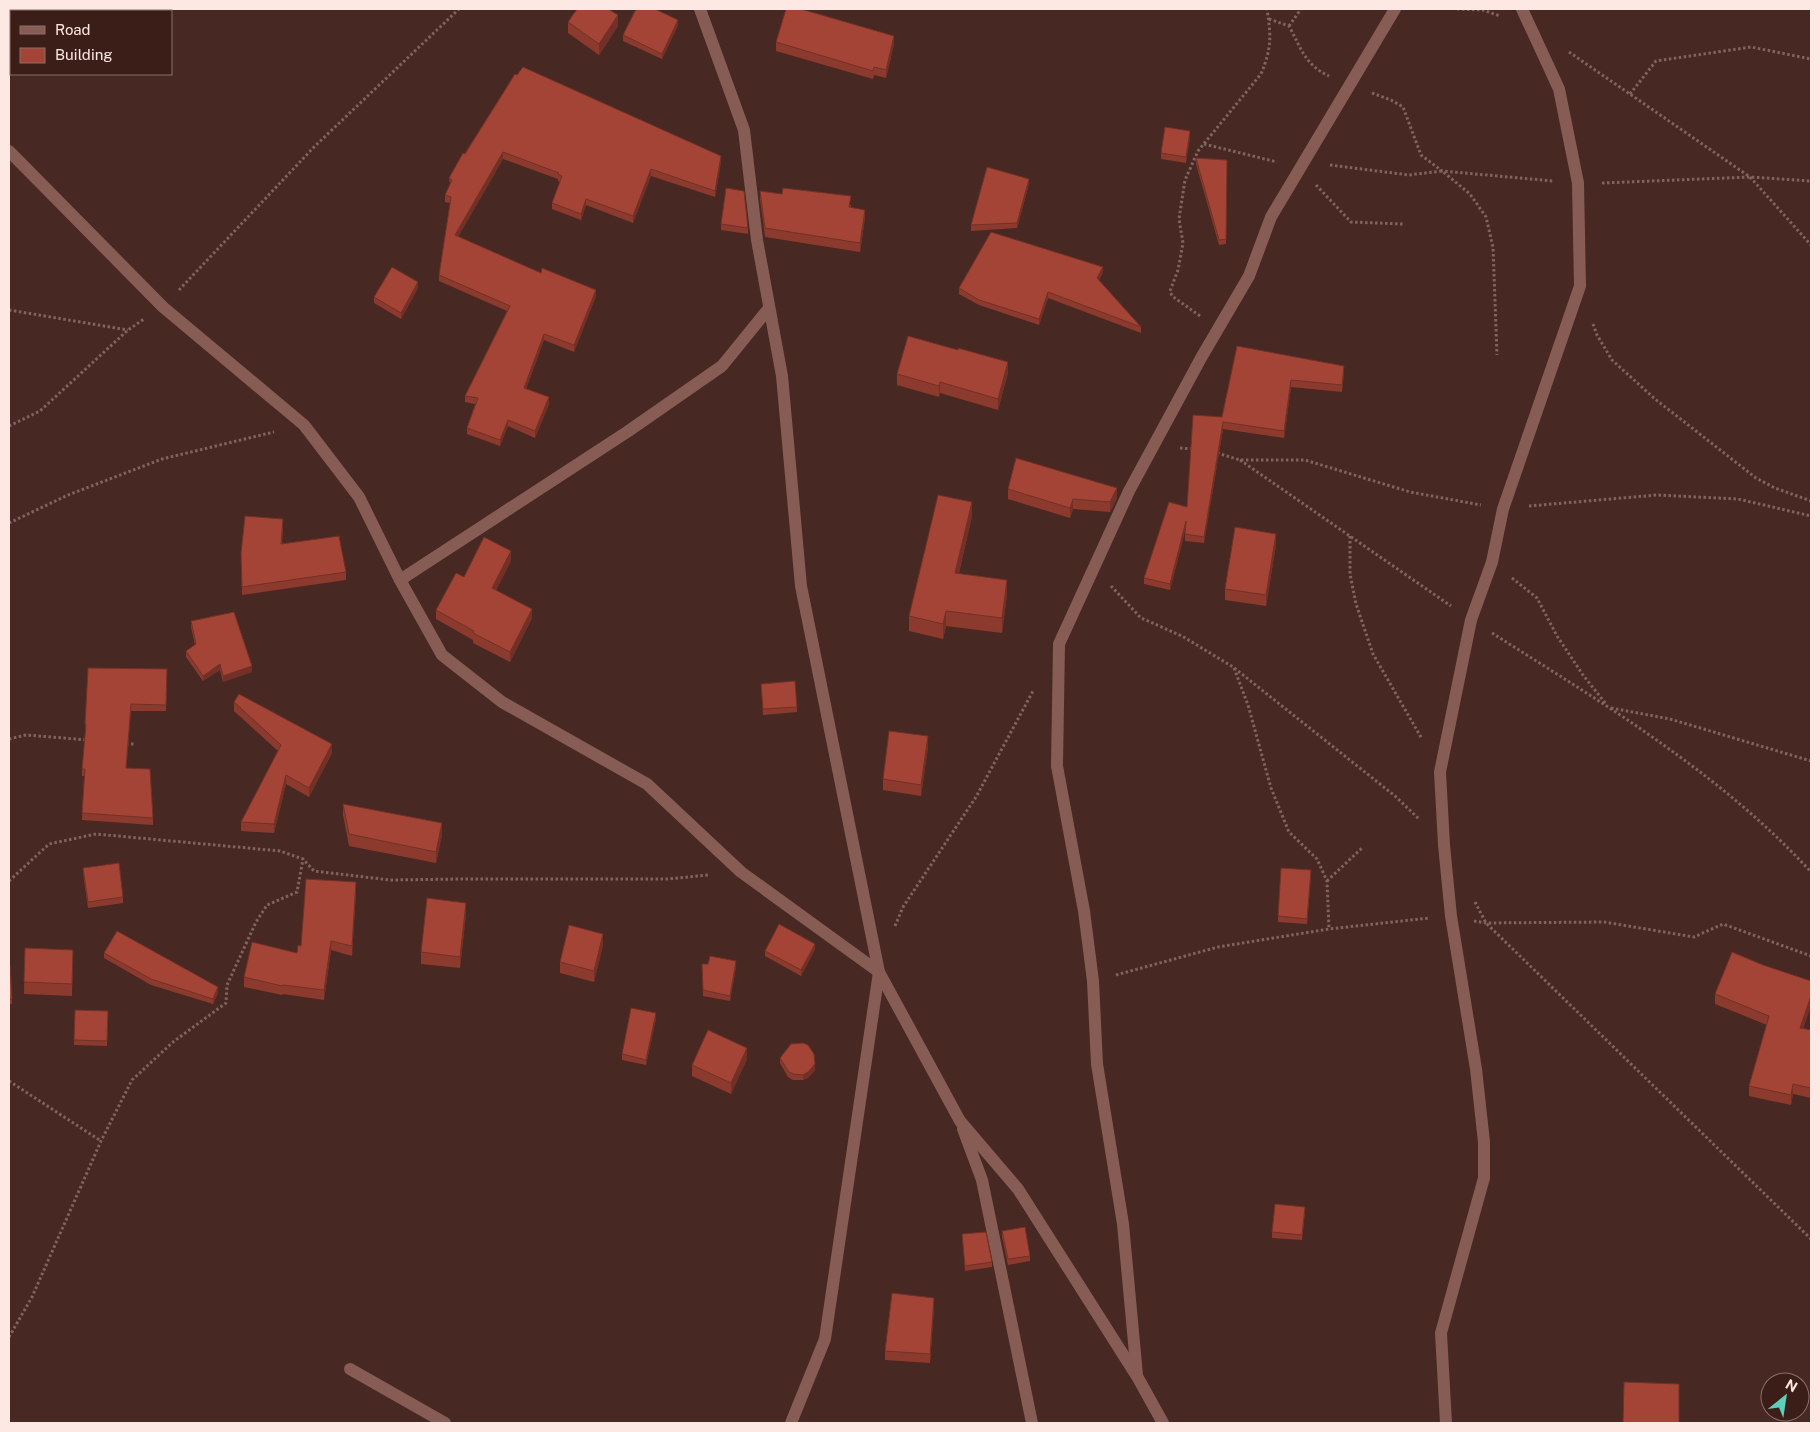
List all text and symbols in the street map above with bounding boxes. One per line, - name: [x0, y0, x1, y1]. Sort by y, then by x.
- legend: [10, 10, 172, 75]
- text: Road: [55, 21, 91, 38]
- text: Building: [55, 46, 113, 63]
- north arrow: [1760, 1372, 1810, 1422]
- text: N: [1783, 1376, 1800, 1395]

